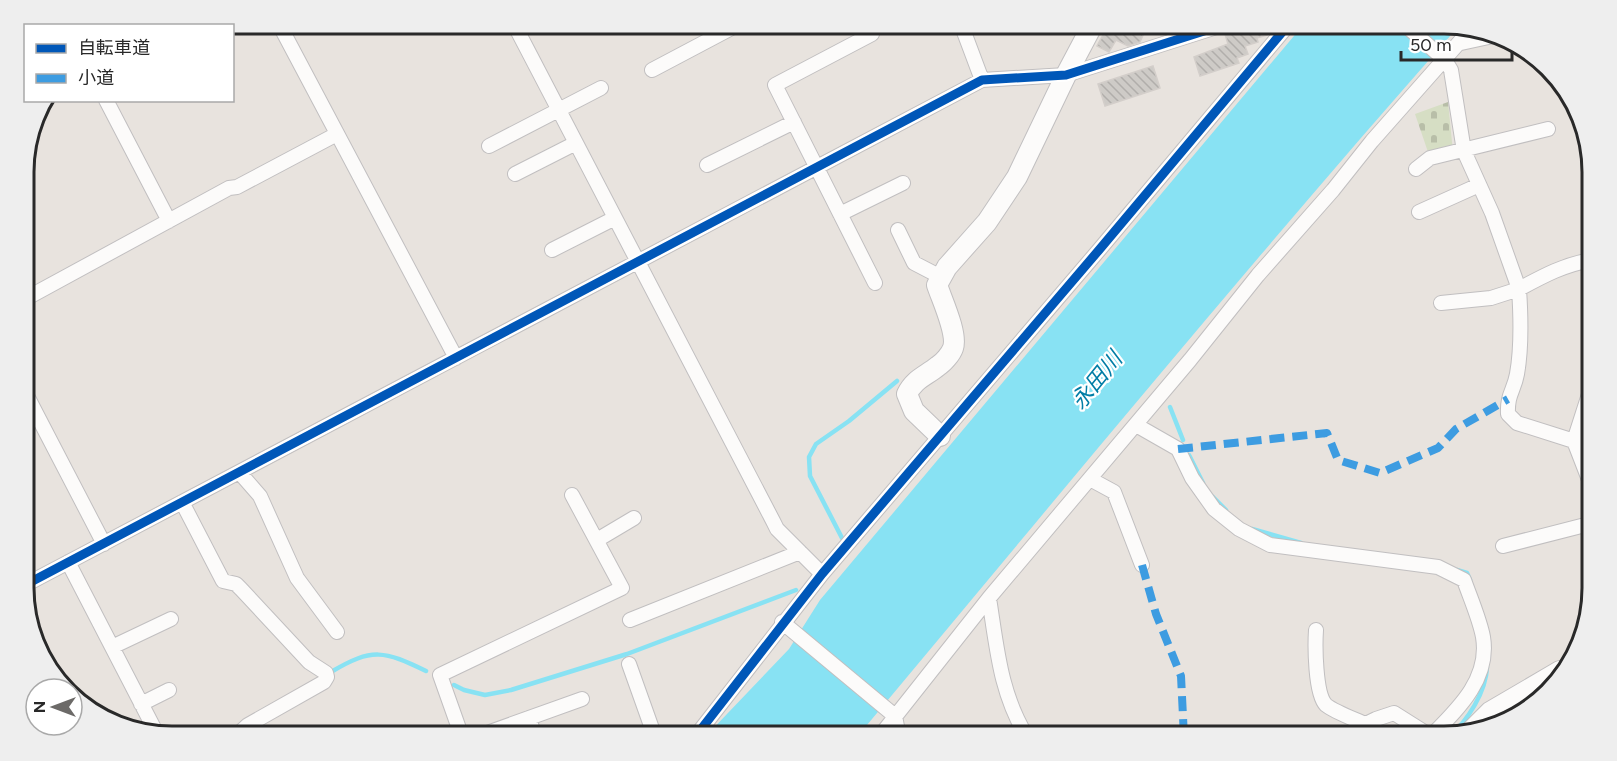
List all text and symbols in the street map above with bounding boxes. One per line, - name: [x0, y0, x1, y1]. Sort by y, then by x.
- legend: [24, 24, 234, 102]
- scale bar: [1401, 24, 1512, 62]
- text: 50 m: [1410, 34, 1452, 56]
- text: 自転車道: [78, 37, 150, 59]
- text: 小道: [78, 67, 114, 89]
- water label: 永田川: [1065, 345, 1129, 414]
- north arrow: [24, 677, 84, 737]
- text: N: [30, 701, 49, 713]

